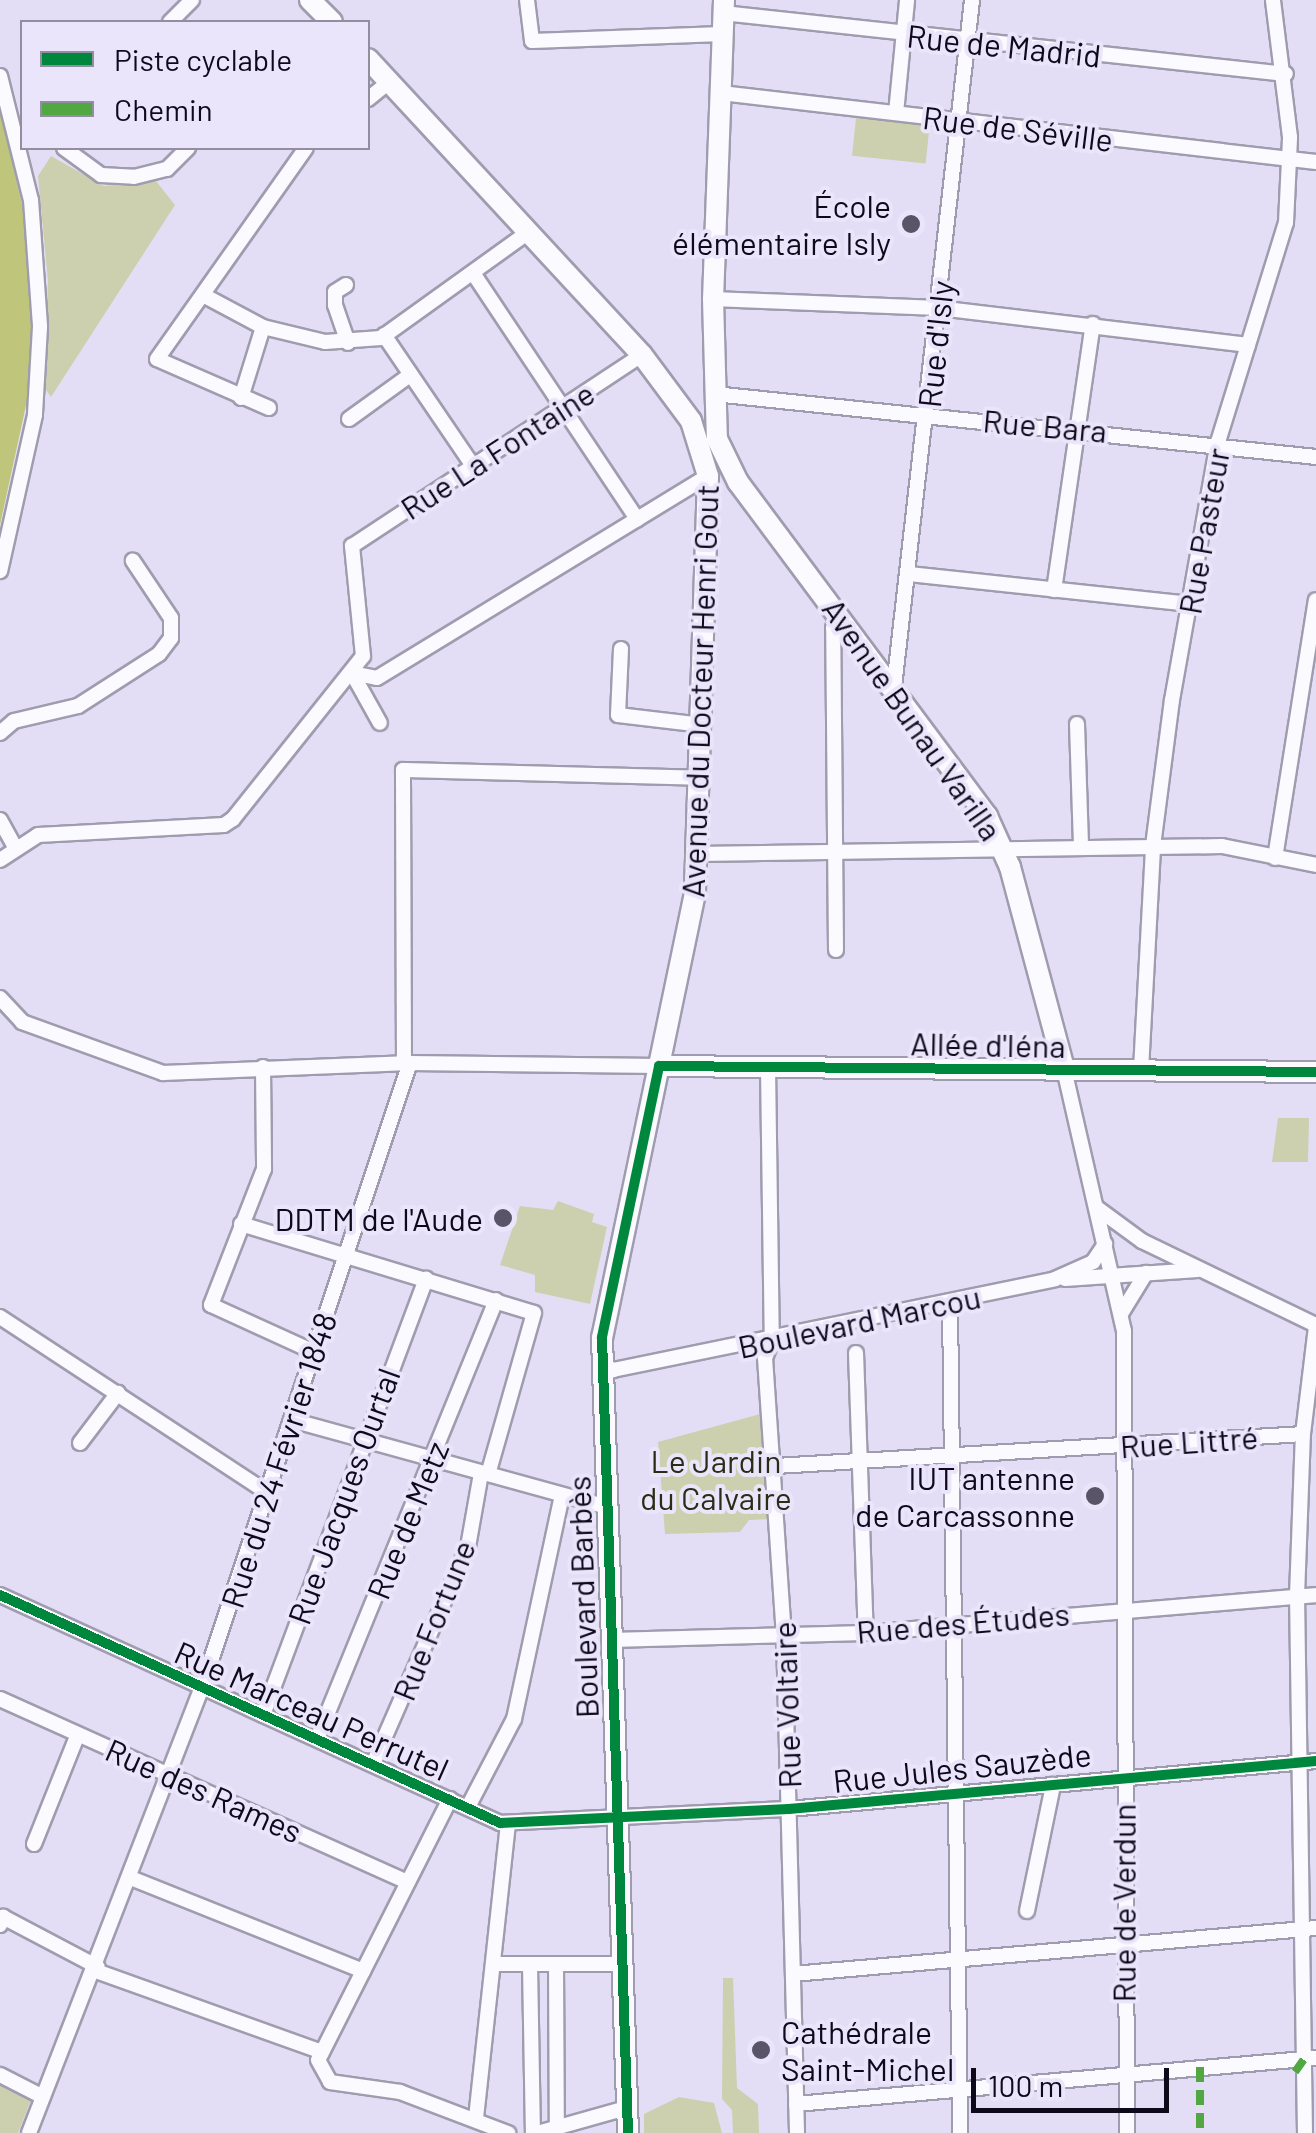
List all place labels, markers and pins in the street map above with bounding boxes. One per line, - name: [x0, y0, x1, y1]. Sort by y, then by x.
- place label: École élémentaire Isly: [672, 187, 891, 262]
- marker: École élémentaire Isly: [900, 213, 922, 235]
- place label: DDTM de l'Aude: [275, 1199, 483, 1237]
- marker: DDTM de l'Aude: [492, 1207, 514, 1229]
- place label: IUT antenne de Carcassonne: [855, 1459, 1075, 1534]
- marker: IUT antenne de Carcassonne: [1084, 1485, 1106, 1507]
- place label: Cathédrale Saint-Michel: [781, 2013, 954, 2088]
- marker: Cathédrale Saint-Michel: [750, 2039, 772, 2061]

